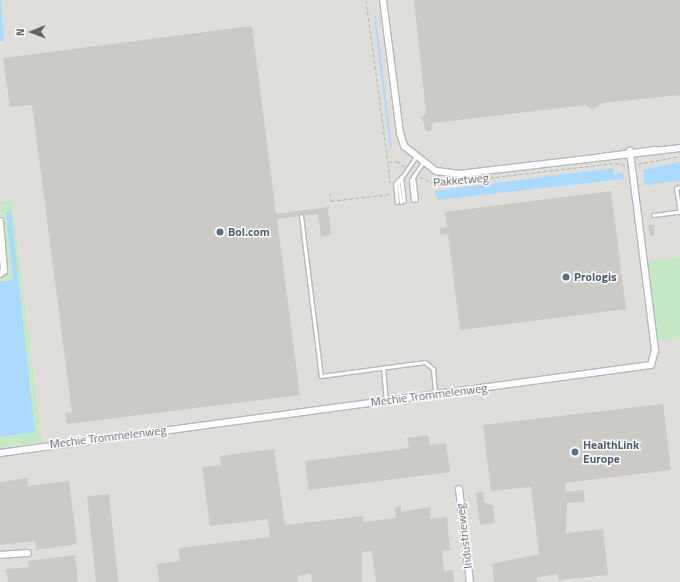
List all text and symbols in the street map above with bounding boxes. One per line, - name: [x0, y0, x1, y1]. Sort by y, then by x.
- north arrow: [12, 12, 52, 52]
- text: N: [12, 28, 28, 36]
- street label: Pakketweg: [433, 170, 489, 190]
- place label: Bol.com: [228, 225, 270, 239]
- marker: Bol.com: [215, 227, 225, 237]
- place label: Prologis: [574, 270, 617, 284]
- marker: Prologis: [561, 272, 571, 282]
- street label: Mechie Trommelenweg: [370, 381, 488, 409]
- street label: Mechie Trommelenweg: [49, 423, 167, 451]
- place label: HealthLink Europe: [583, 438, 639, 466]
- marker: HealthLink Europe: [570, 447, 580, 457]
- street label: Industrieweg: [453, 502, 475, 570]

